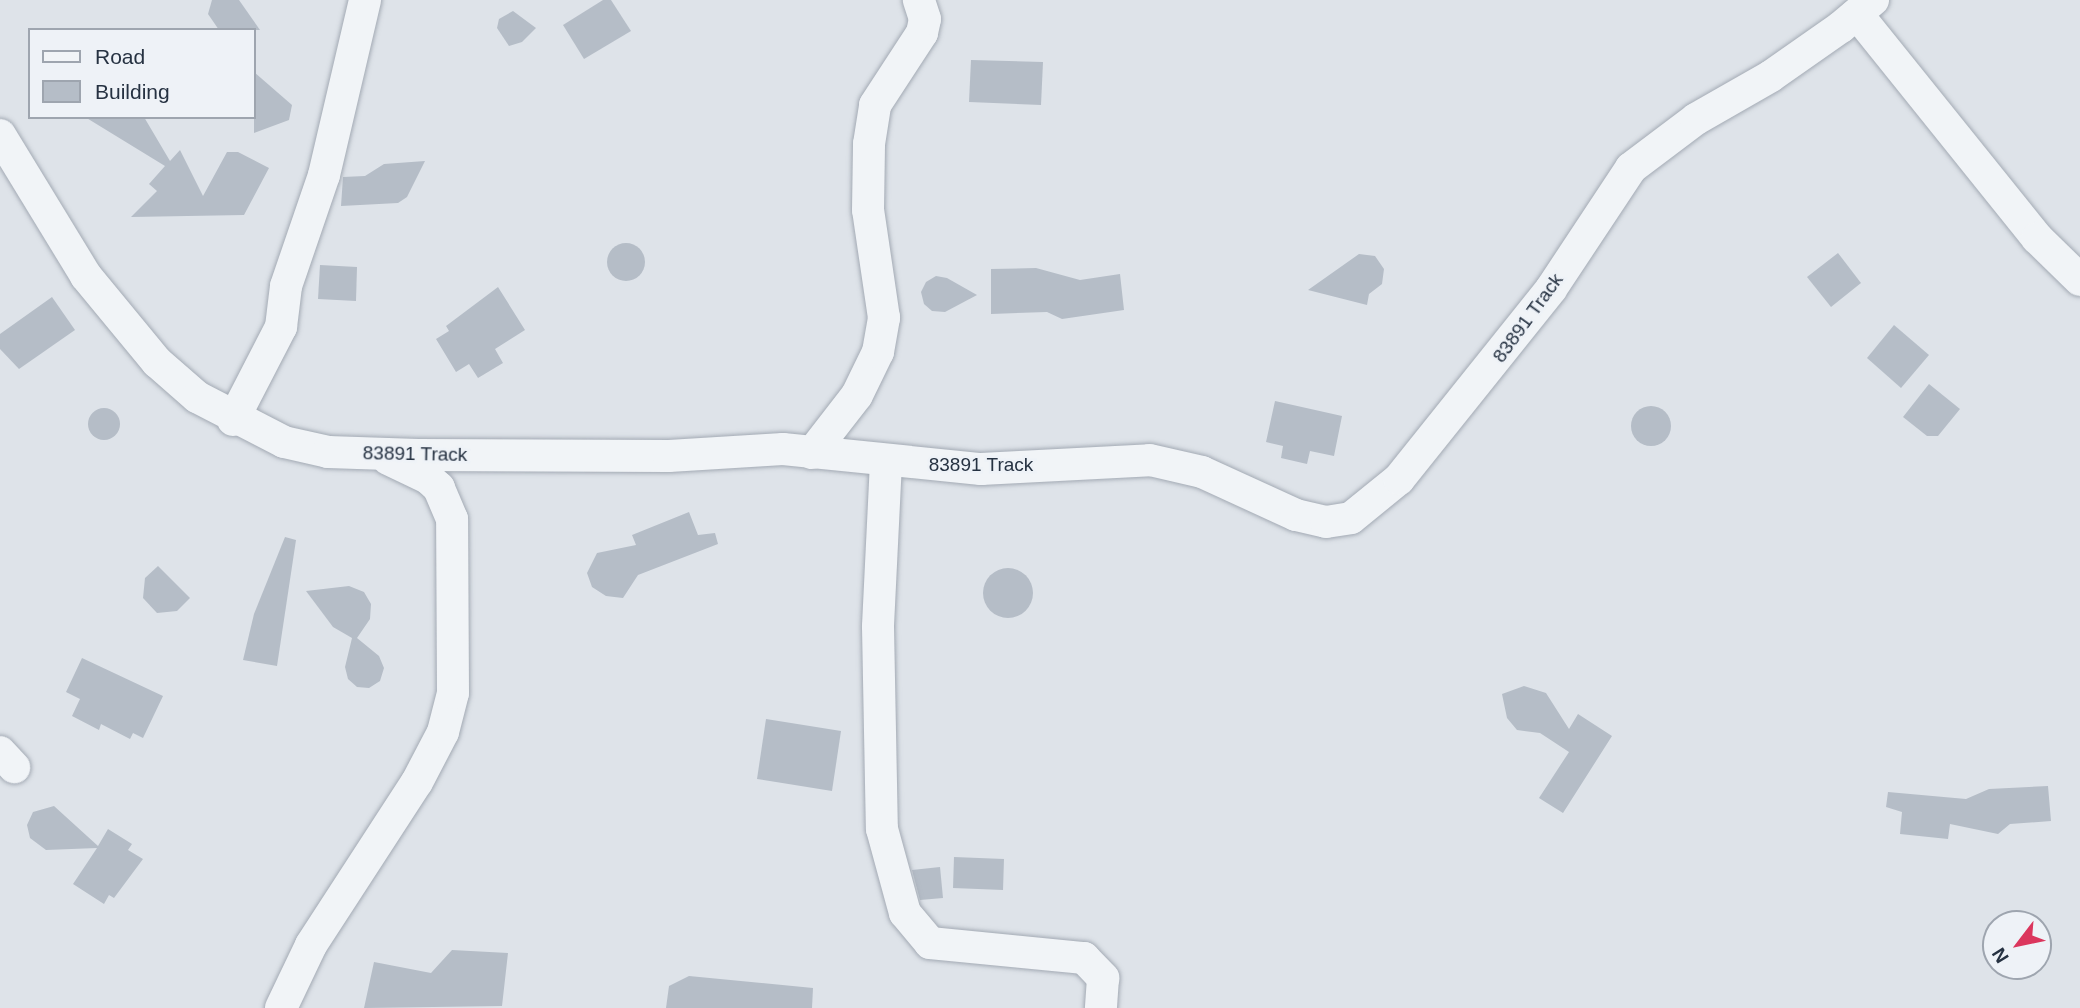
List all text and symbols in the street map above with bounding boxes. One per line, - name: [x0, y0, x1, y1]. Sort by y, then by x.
- legend: [28, 28, 256, 119]
- text: Road: [95, 45, 145, 68]
- text: Building: [95, 80, 170, 103]
- street label: 83891 Track: [1488, 269, 1568, 367]
- street label: 83891 Track: [362, 442, 468, 466]
- street label: 83891 Track: [929, 454, 1033, 476]
- north arrow: [1982, 910, 2052, 980]
- text: N: [1988, 944, 2013, 967]

